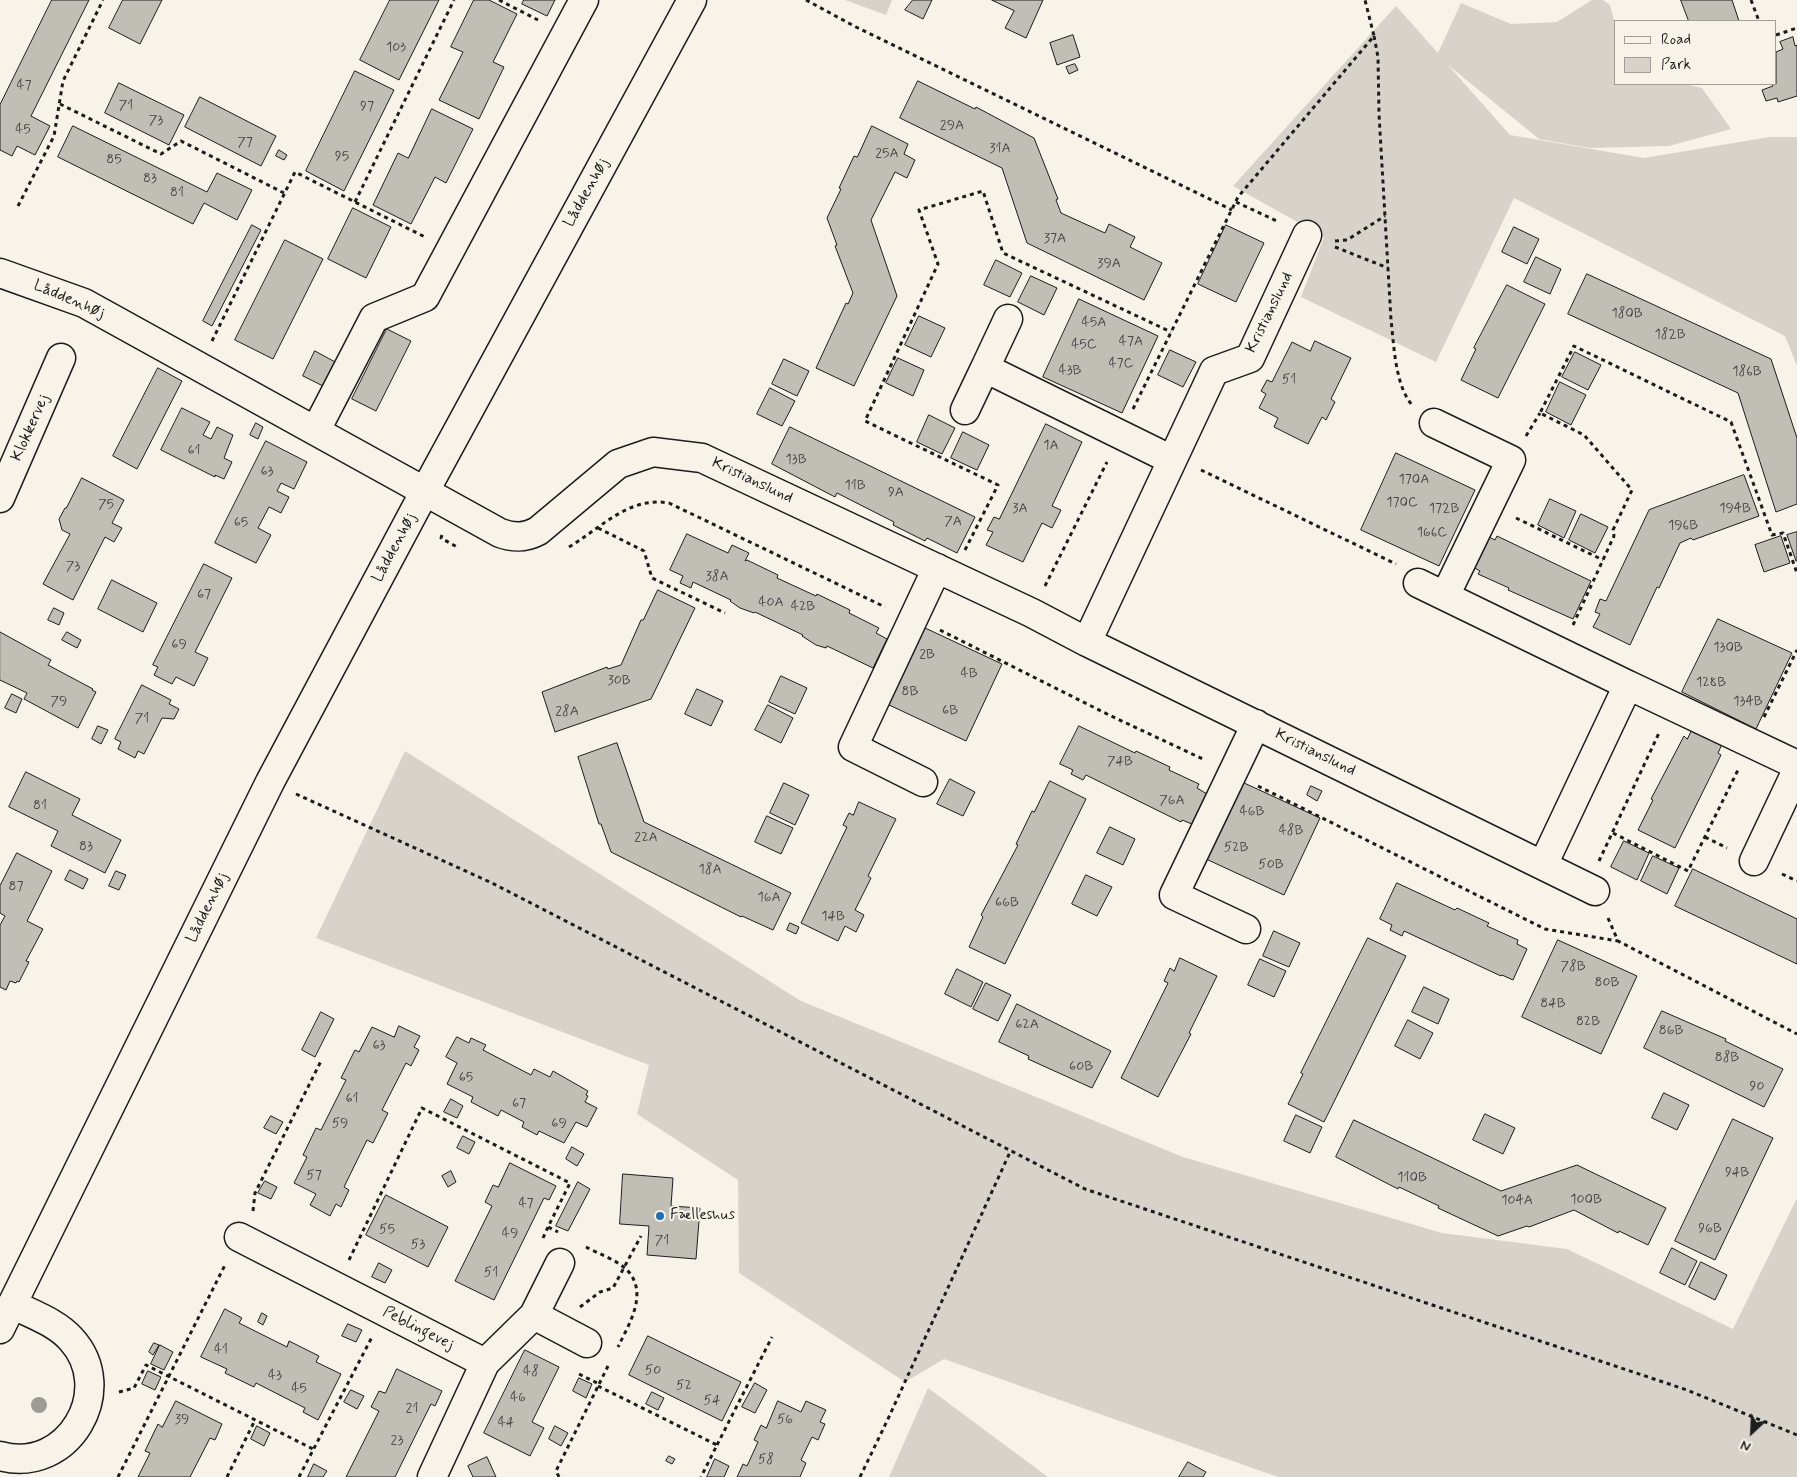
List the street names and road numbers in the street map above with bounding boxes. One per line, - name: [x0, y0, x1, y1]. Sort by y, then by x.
- street label: Låddenhøj: [560, 155, 614, 231]
- street label: Kristianslund: [1242, 269, 1298, 357]
- street label: Låddenhøj: [30, 276, 108, 324]
- street label: Klokkervej: [8, 391, 54, 465]
- street label: Kristianslund: [708, 454, 796, 508]
- street label: Låddenhøj: [369, 510, 421, 586]
- street label: Kristianslund: [1271, 725, 1359, 781]
- street label: Låddenhøj: [183, 870, 233, 946]
- street label: Peblingevej: [379, 1303, 457, 1355]

